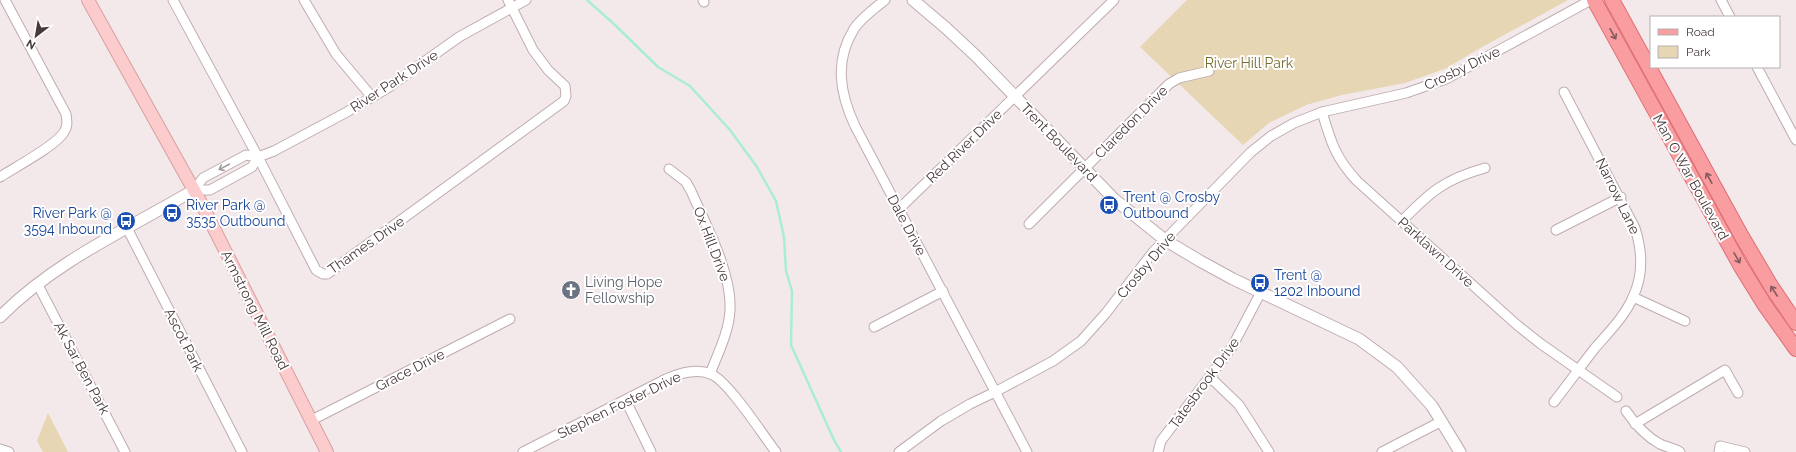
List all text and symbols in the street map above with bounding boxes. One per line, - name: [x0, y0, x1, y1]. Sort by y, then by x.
- north arrow: [16, 16, 56, 56]
- legend: [1650, 16, 1780, 68]
- text: Road: [1686, 25, 1715, 39]
- one-way arrow: [1609, 28, 1617, 40]
- text: N: [24, 36, 38, 52]
- street label: Crosby Drive: [1422, 43, 1502, 93]
- text: Park: [1686, 45, 1711, 59]
- street label: River Park Drive: [347, 47, 441, 115]
- park label: River Hill Park: [1205, 55, 1294, 71]
- street label: Claredon Drive: [1091, 82, 1171, 162]
- street label: Trent Boulevard: [1018, 100, 1100, 184]
- street label: Red River Drive: [923, 106, 1005, 186]
- street label: Man O War Boulevard: [1650, 111, 1732, 243]
- street label: Narrow Lane: [1593, 155, 1643, 237]
- one-way arrow: [218, 164, 230, 172]
- one-way arrow: [1705, 172, 1713, 184]
- place label: Trent @ Crosby Outbound: [1123, 189, 1221, 221]
- street label: Dale Drive: [884, 192, 930, 258]
- bus stop icon: Trent @ Crosby Outbound: [1098, 194, 1120, 216]
- place label: River Park @ 3535 Outbound: [186, 197, 285, 229]
- bus stop icon: River Park @ 3535 Outbound: [161, 202, 183, 224]
- street label: Ox Hill Drive: [690, 204, 734, 284]
- place label: River Park @ 3594 Inbound: [24, 205, 112, 237]
- bus stop icon: River Park @ 3594 Inbound: [115, 210, 137, 232]
- street label: Thames Drive: [325, 213, 407, 277]
- street label: Parklawn Drive: [1395, 214, 1477, 290]
- street label: Crosby Drive: [1114, 228, 1178, 302]
- street label: Armstrong Mill Road: [218, 248, 292, 372]
- one-way arrow: [1733, 252, 1741, 264]
- place label: Trent @ 1202 Inbound: [1274, 267, 1361, 299]
- bus stop icon: Trent @ 1202 Inbound: [1249, 272, 1271, 294]
- place label: Living Hope Fellowship: [585, 274, 663, 306]
- church icon: Living Hope Fellowship: [560, 279, 582, 301]
- one-way arrow: [1770, 286, 1778, 297]
- street label: Ascot Park: [161, 306, 207, 375]
- street label: Ak Sar Ben Park: [51, 319, 113, 418]
- street label: Tatesbrook Drive: [1166, 334, 1242, 432]
- street label: Grace Drive: [373, 346, 447, 394]
- street label: Stephen Foster Drive: [555, 368, 683, 442]

